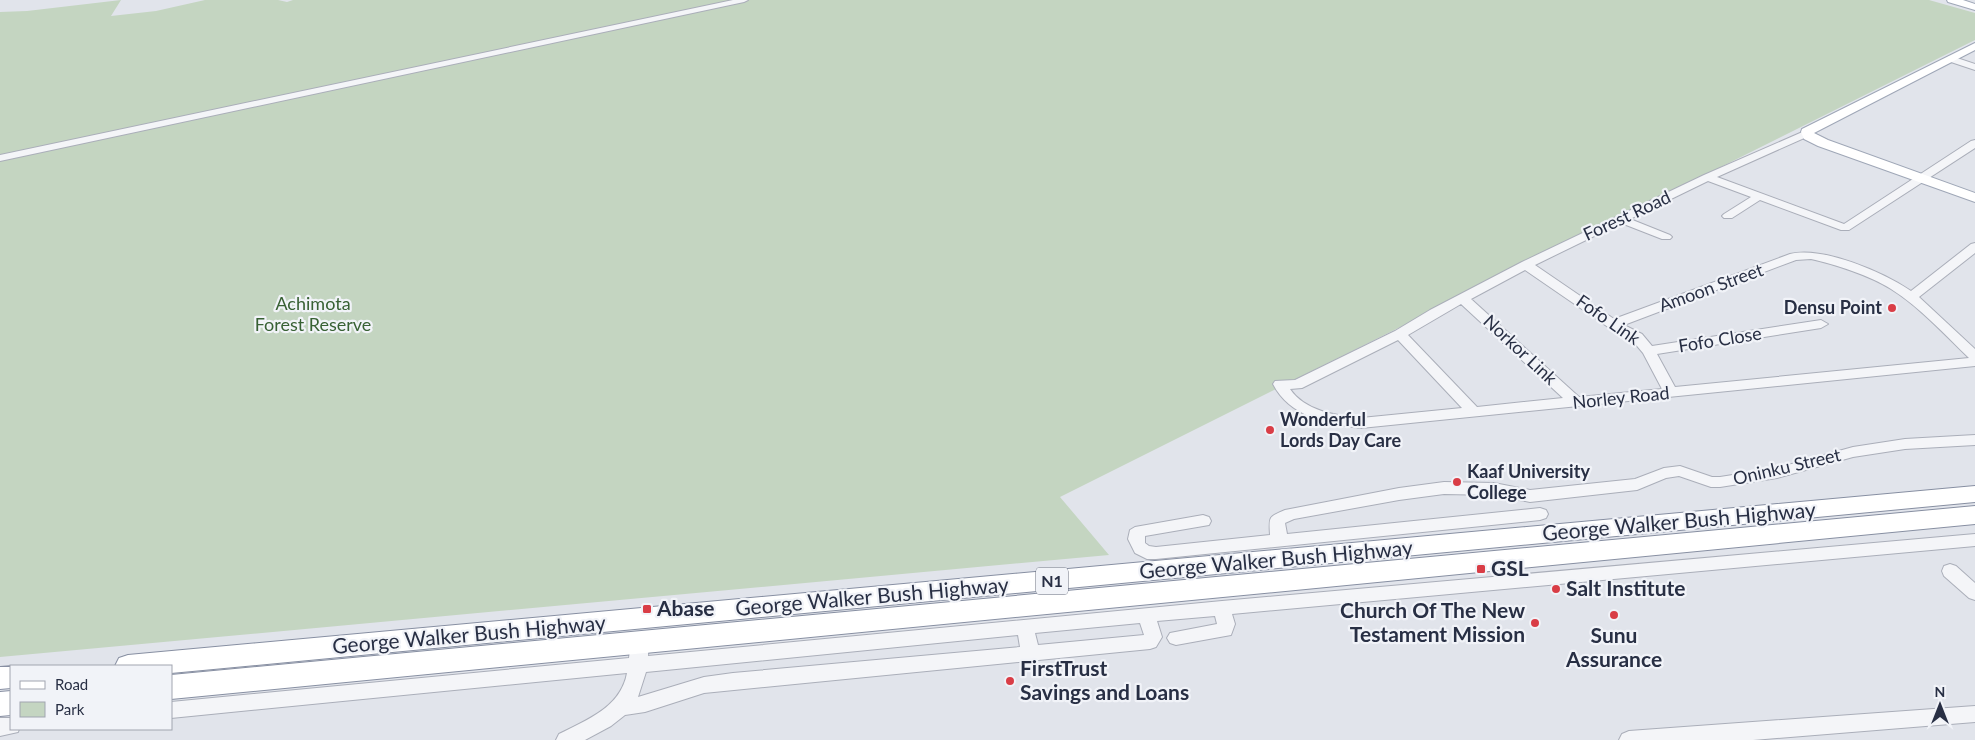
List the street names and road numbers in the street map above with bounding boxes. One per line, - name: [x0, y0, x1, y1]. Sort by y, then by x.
- street label: Forest Road: [1579, 185, 1674, 245]
- street label: Amoon Street: [1655, 258, 1766, 316]
- street label: Fofo Link: [1572, 289, 1645, 350]
- street label: Norkor Link: [1479, 310, 1563, 389]
- street label: Fofo Close: [1677, 322, 1763, 356]
- street label: Norley Road: [1571, 381, 1670, 413]
- street label: Oninku Street: [1731, 443, 1843, 489]
- street label: George Walker Bush Highway: [1541, 496, 1817, 545]
- street label: George Walker Bush Highway: [1138, 534, 1414, 583]
- road number: N1: [1036, 568, 1068, 594]
- street label: George Walker Bush Highway: [734, 571, 1010, 620]
- street label: George Walker Bush Highway: [331, 609, 607, 658]

